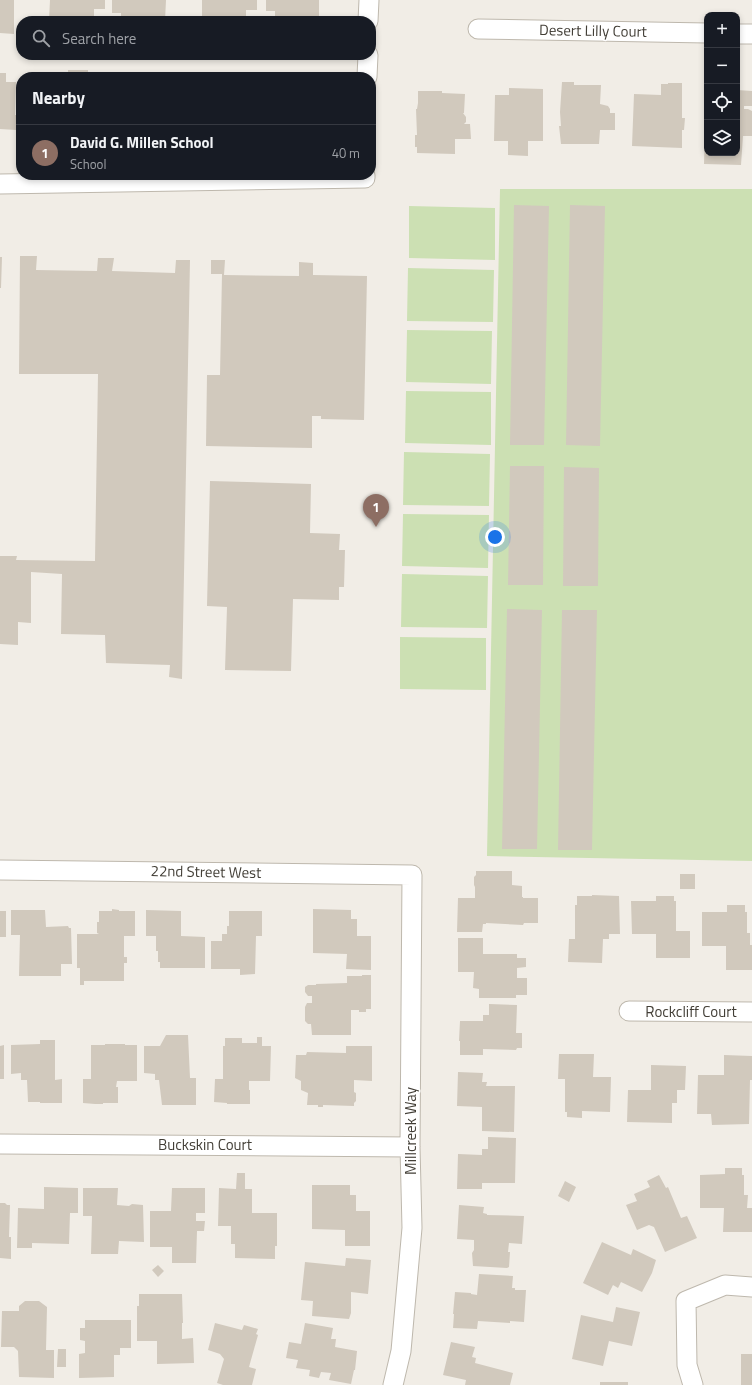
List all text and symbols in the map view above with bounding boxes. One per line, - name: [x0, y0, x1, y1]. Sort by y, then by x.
- map controls: [704, 12, 740, 156]
- button: +: [704, 12, 740, 48]
- search box: [16, 16, 376, 60]
- street label: Desert Lilly Court: [539, 18, 648, 43]
- icon: search: [30, 27, 52, 49]
- text: Search here: [62, 27, 136, 50]
- button: −: [704, 48, 740, 84]
- button: locate: [704, 84, 740, 120]
- text: Nearby: [32, 85, 85, 111]
- button: layers: [704, 120, 740, 156]
- text: David G. Millen School: [70, 131, 214, 154]
- text: 1: [41, 143, 49, 163]
- text: 40 m: [332, 143, 360, 163]
- text: School: [70, 154, 106, 174]
- pin: 1: [363, 494, 389, 527]
- your location: [485, 527, 505, 547]
- street label: 22nd Street West: [150, 859, 262, 884]
- street label: Rockcliff Court: [645, 1000, 737, 1023]
- street label: Millcreek Way: [399, 1087, 422, 1175]
- street label: Buckskin Court: [158, 1133, 253, 1156]

